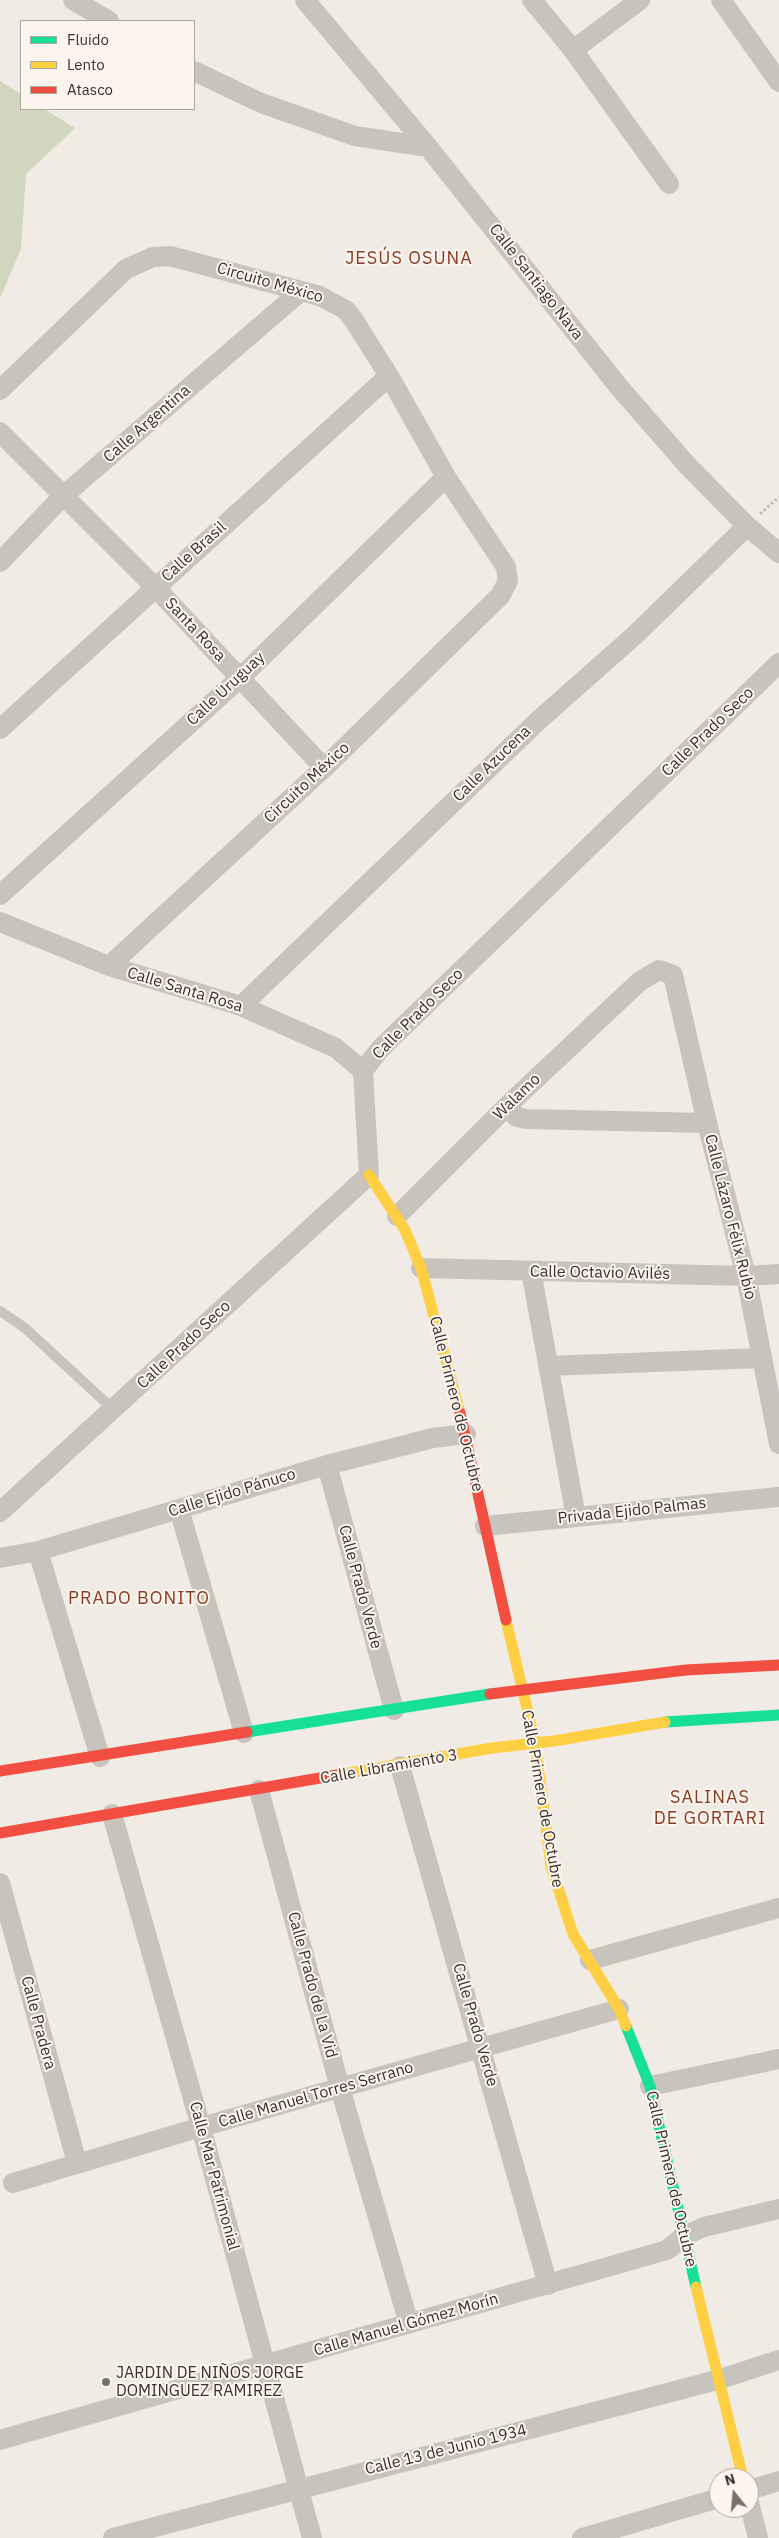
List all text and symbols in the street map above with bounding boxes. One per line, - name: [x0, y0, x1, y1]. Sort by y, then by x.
- legend: [20, 20, 195, 110]
- text: Fluido: [67, 30, 109, 49]
- text: Lento: [67, 55, 105, 74]
- text: Atasco: [67, 80, 113, 99]
- street label: Calle Santiago Nava: [485, 220, 587, 344]
- district label: JESÚS OSUNA: [344, 248, 474, 270]
- street label: Circuito México: [215, 259, 325, 307]
- street label: Calle Argentina: [100, 381, 194, 467]
- street label: Calle Brasil: [158, 518, 230, 586]
- street label: Santa Rosa: [161, 594, 229, 666]
- street label: Calle Uruguay: [183, 648, 269, 730]
- street label: Calle Prado Seco: [658, 683, 758, 781]
- street label: Calle Azucena: [449, 722, 535, 806]
- street label: Circuito México: [260, 739, 354, 827]
- street label: Calle Santa Rosa: [125, 963, 245, 1017]
- street label: Calle Prado Seco: [369, 965, 467, 1063]
- street label: Walamo: [489, 1070, 545, 1124]
- street label: Calle Lázaro Félix Rubio: [700, 1132, 760, 1302]
- street label: Calle Octavio Avilés: [530, 1262, 670, 1284]
- street label: Calle Prado Seco: [133, 1297, 235, 1393]
- street label: Calle Primero de Octubre: [425, 1314, 487, 1494]
- street label: Calle Ejido Pánuco: [166, 1464, 298, 1522]
- street label: Privada Ejido Palmas: [557, 1494, 707, 1528]
- street label: Calle Prado Verde: [334, 1523, 386, 1651]
- district label: PRADO BONITO: [66, 1588, 212, 1610]
- street label: Calle Primero de Octubre: [517, 1709, 567, 1889]
- street label: Calle Libramiento 3: [319, 1745, 459, 1789]
- district label: SALINAS DE GORTARI: [652, 1787, 768, 1830]
- street label: Calle Prado de La Vid: [283, 1910, 341, 2060]
- street label: Calle Prado Verde: [448, 1961, 502, 2089]
- street label: Calle Pradera: [16, 1974, 60, 2072]
- street label: Calle Manuel Torres Serrano: [216, 2058, 416, 2132]
- street label: Calle Primero de Octubre: [641, 2089, 701, 2269]
- street label: Calle Mar Patrimonial: [185, 2099, 243, 2253]
- street label: Calle Manuel Gómez Morín: [311, 2289, 501, 2361]
- place label: JARDIN DE NIÑOS JORGE DOMINGUEZ RAMIREZ: [116, 2363, 304, 2401]
- marker: JARDIN DE NIÑOS JORGE DOMINGUEZ RAMIREZ: [100, 2376, 112, 2388]
- street label: Calle 13 de Junio 1934: [363, 2421, 529, 2479]
- north arrow: [709, 2468, 759, 2518]
- text: N: [722, 2470, 737, 2490]

